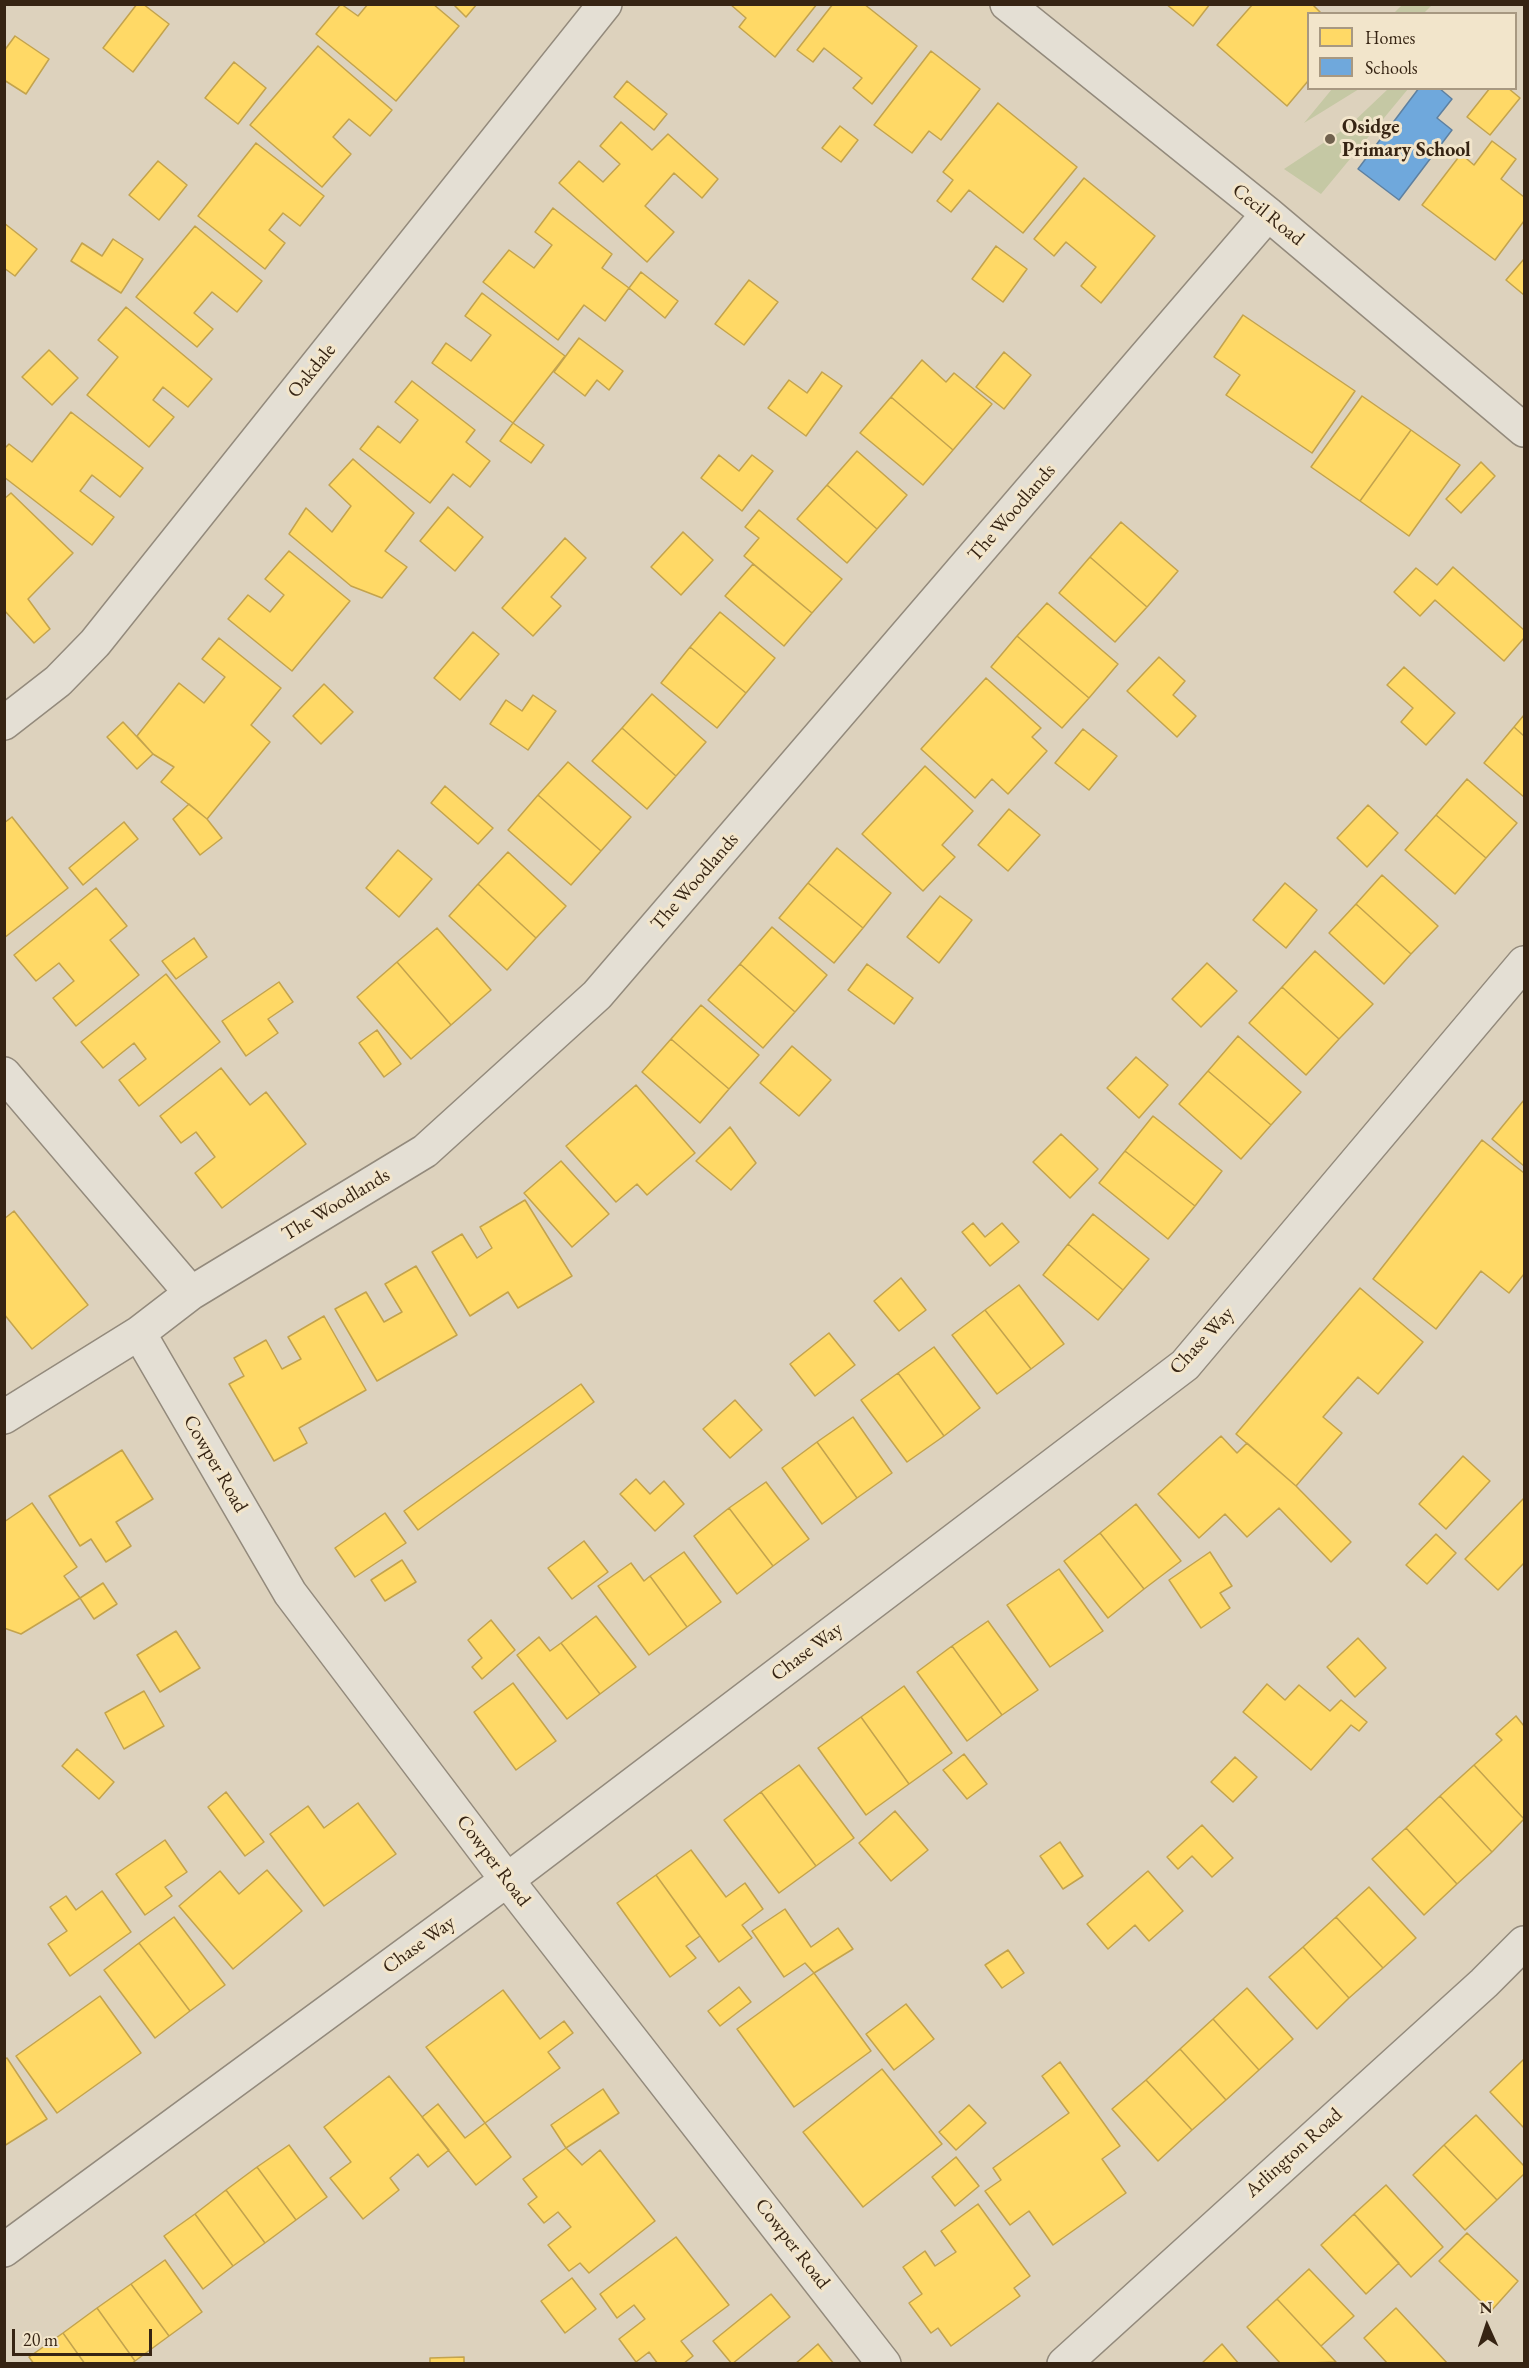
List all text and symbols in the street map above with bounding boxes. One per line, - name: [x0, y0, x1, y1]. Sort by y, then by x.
- legend: [1307, 12, 1517, 90]
- text: Homes: [1365, 26, 1415, 49]
- text: Schools: [1365, 56, 1418, 79]
- place label: Osidge Primary School: [1342, 116, 1471, 163]
- marker: Osidge Primary School: [1323, 132, 1337, 146]
- street label: Cecil Road: [1227, 179, 1309, 251]
- street label: Oakdale: [283, 339, 341, 403]
- street label: The Woodlands: [963, 459, 1061, 567]
- street label: The Woodlands: [646, 828, 744, 936]
- street label: The Woodlands: [278, 1163, 394, 1247]
- street label: Chase Way: [1165, 1302, 1239, 1380]
- street label: Cowper Road: [178, 1411, 252, 1517]
- street label: Chase Way: [766, 1617, 848, 1687]
- street label: Cowper Road: [451, 1811, 535, 1911]
- street label: Chase Way: [378, 1911, 460, 1979]
- street label: Arlington Road: [1241, 2103, 1347, 2203]
- street label: Cowper Road: [749, 2194, 835, 2294]
- north arrow: [1457, 2296, 1517, 2356]
- text: N: [1479, 2297, 1493, 2318]
- scale bar: [15, 2317, 154, 2355]
- text: 20 m: [23, 2328, 58, 2351]

